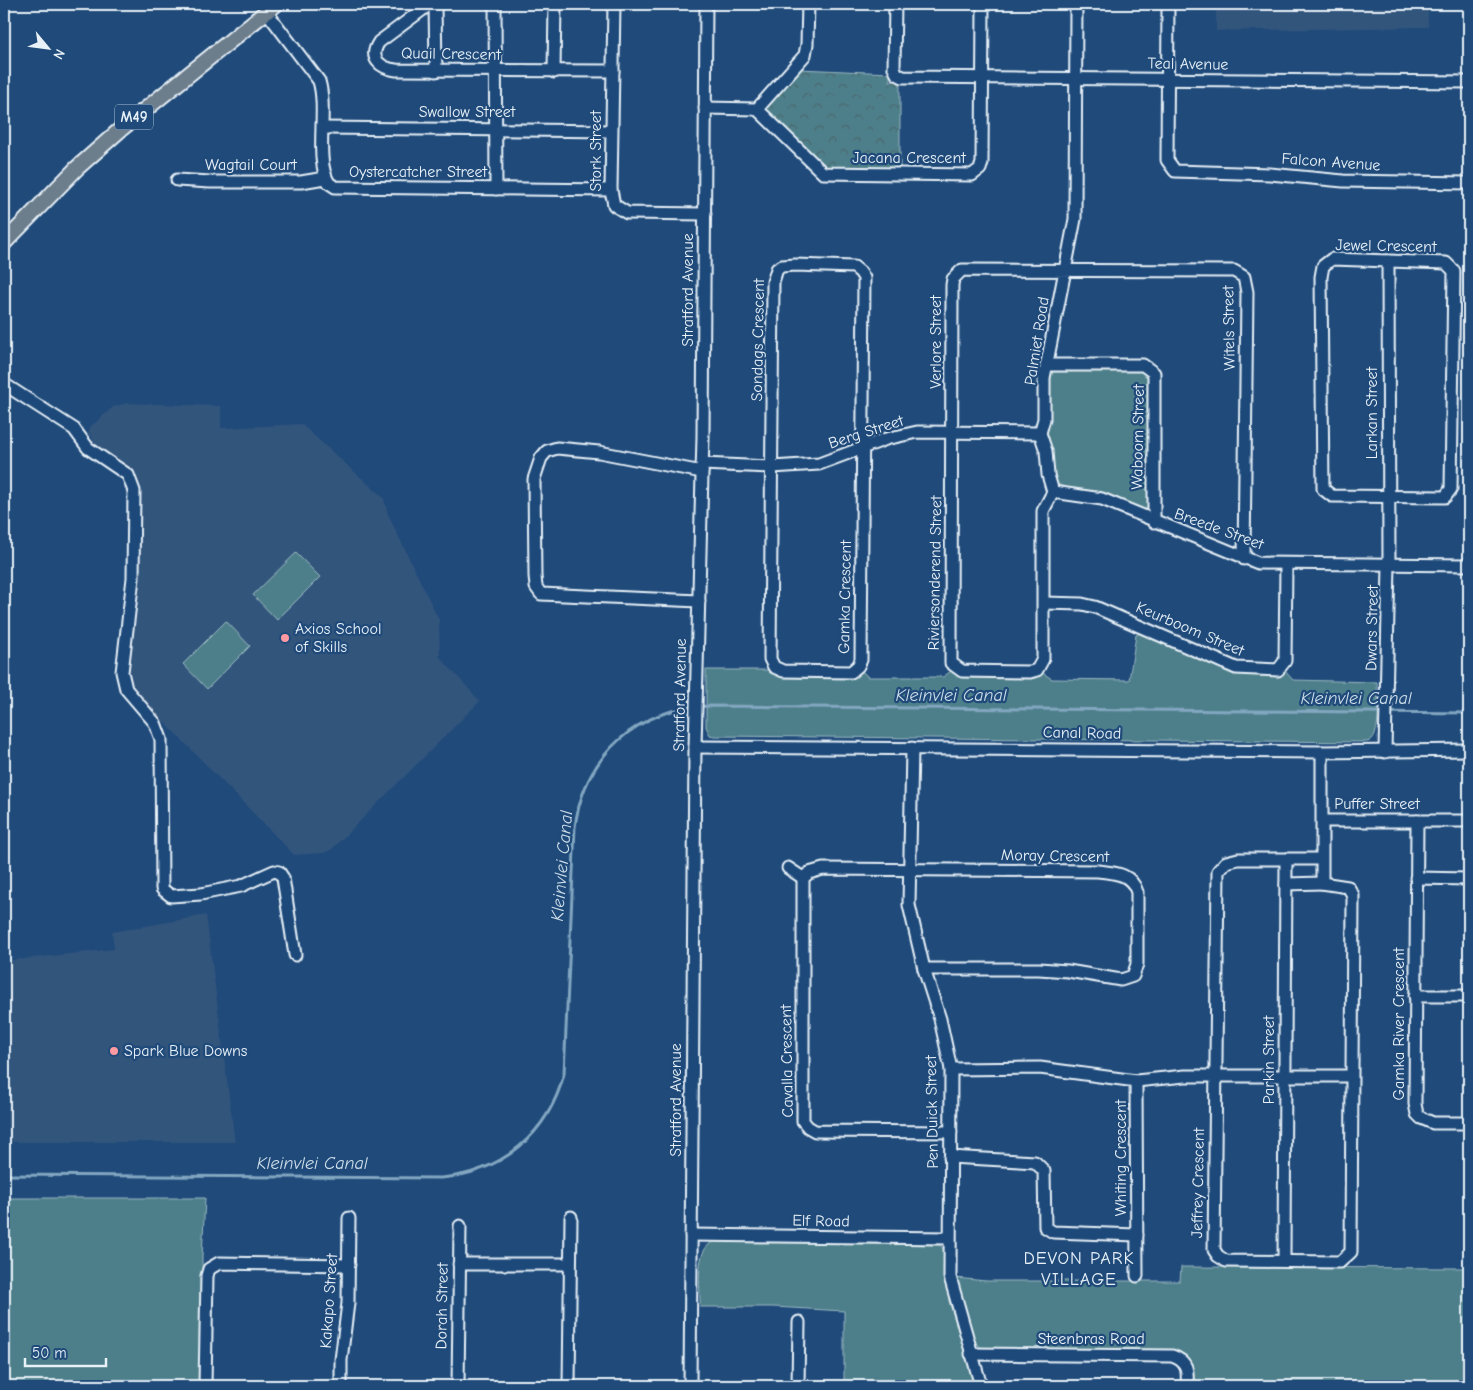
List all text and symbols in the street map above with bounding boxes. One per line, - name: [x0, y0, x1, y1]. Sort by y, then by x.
- north arrow: [22, 22, 72, 72]
- street label: Quail Crescent: [401, 44, 502, 64]
- text: N: [49, 46, 69, 62]
- street label: Teal Avenue: [1147, 54, 1229, 74]
- street label: Swallow Street: [419, 103, 516, 121]
- road number: M49: [115, 104, 153, 130]
- street label: Stork Street: [587, 110, 605, 191]
- street label: Jacana Crescent: [852, 149, 966, 167]
- street label: Falcon Avenue: [1281, 150, 1381, 174]
- street label: Wagtail Court: [205, 156, 297, 174]
- street label: Oystercatcher Street: [349, 163, 488, 181]
- street label: Stratford Avenue: [679, 233, 697, 347]
- street label: Jewel Crescent: [1335, 236, 1437, 256]
- street label: Sondags Crescent: [748, 278, 768, 402]
- street label: Witels Street: [1219, 285, 1239, 371]
- street label: Verlore Street: [927, 295, 945, 389]
- street label: Palmiet Road: [1021, 295, 1053, 387]
- street label: Larkan Street: [1363, 366, 1381, 459]
- street label: Waboom Street: [1128, 384, 1148, 490]
- street label: Berg Street: [826, 411, 906, 453]
- street label: Riviersonderend Street: [925, 495, 945, 651]
- street label: Breede Street: [1172, 504, 1267, 554]
- street label: Gamka Crescent: [835, 540, 855, 654]
- street label: Dwars Street: [1362, 584, 1382, 671]
- street label: Keurboom Street: [1133, 598, 1247, 660]
- place label: Axios School of Skills: [295, 620, 381, 656]
- marker: Axios School of Skills: [279, 632, 291, 644]
- street label: Stratford Avenue: [670, 638, 690, 752]
- water label: Kleinvlei Canal: [895, 685, 1008, 706]
- water label: Kleinvlei Canal: [1300, 688, 1413, 709]
- street label: Canal Road: [1043, 723, 1121, 743]
- street label: Puffer Street: [1334, 795, 1420, 813]
- water label: Kleinvlei Canal: [547, 809, 577, 922]
- street label: Moray Crescent: [1001, 846, 1110, 866]
- street label: Gamka River Crescent: [1390, 947, 1408, 1100]
- street label: Cavalla Crescent: [777, 1004, 797, 1118]
- street label: Parkin Street: [1260, 1015, 1278, 1104]
- place label: Spark Blue Downs: [124, 1042, 248, 1060]
- street label: Stratford Avenue: [667, 1043, 685, 1157]
- marker: Spark Blue Downs: [108, 1045, 120, 1057]
- street label: Pen Duick Street: [922, 1055, 942, 1169]
- street label: Whiting Crescent: [1112, 1099, 1130, 1216]
- street label: Jeffrey Crescent: [1188, 1127, 1208, 1238]
- water label: Kleinvlei Canal: [256, 1153, 369, 1174]
- street label: Elf Road: [792, 1211, 850, 1231]
- district label: DEVON PARK VILLAGE: [1023, 1248, 1135, 1290]
- street label: Kakapo Street: [317, 1252, 341, 1349]
- street label: Dorah Street: [432, 1262, 452, 1350]
- street label: Steenbras Road: [1037, 1330, 1145, 1348]
- scale bar: [25, 1335, 106, 1367]
- text: 50 m: [32, 1344, 67, 1362]

